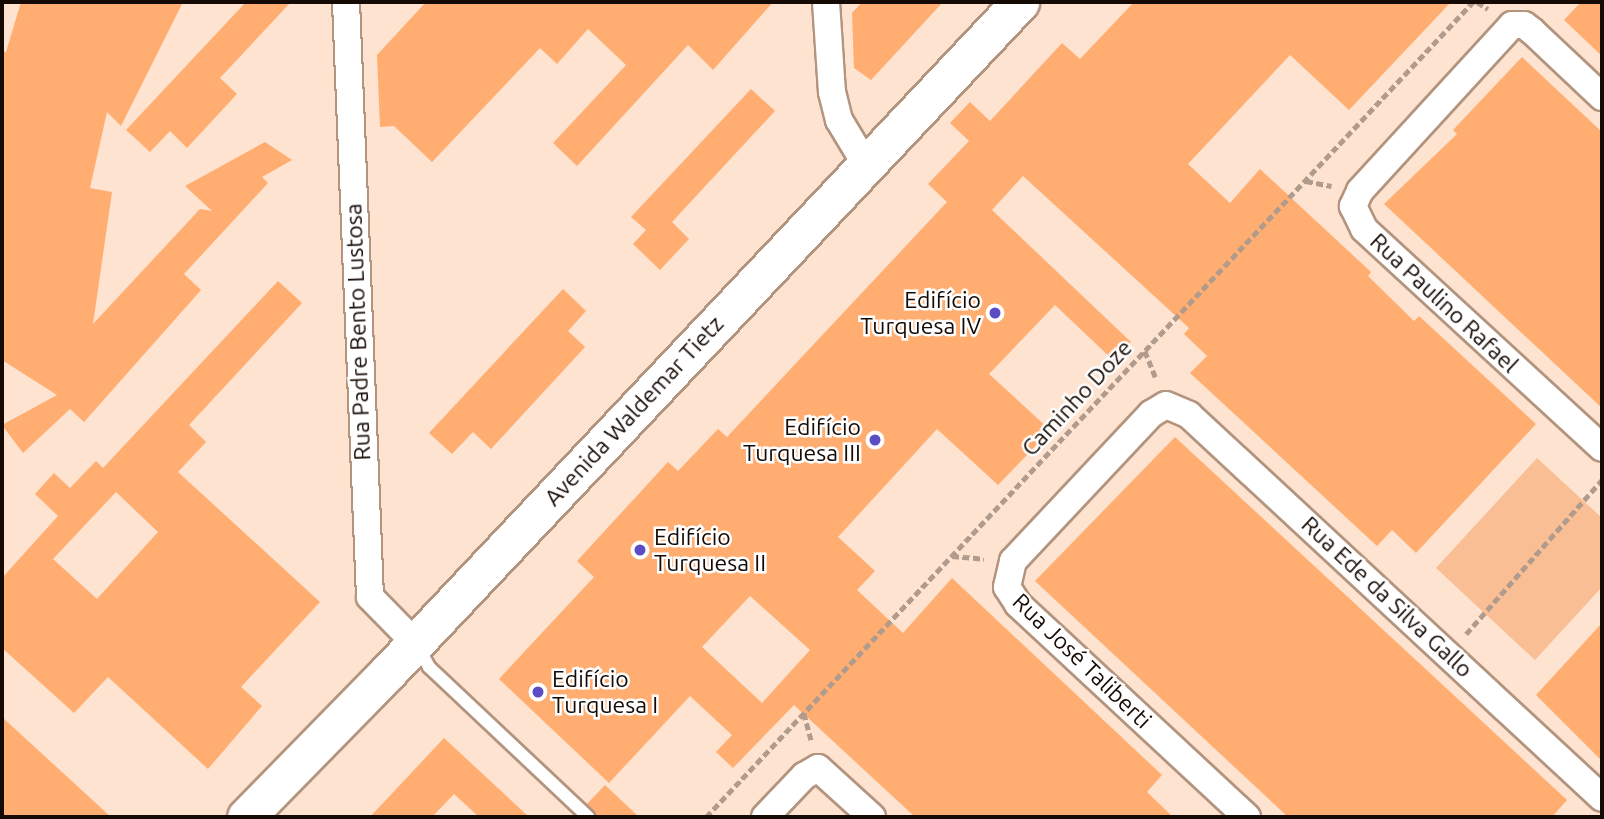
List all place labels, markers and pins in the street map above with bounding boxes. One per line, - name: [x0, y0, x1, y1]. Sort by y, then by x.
- place label: Edifício Turquesa IV: [860, 286, 981, 340]
- marker: Edifício Turquesa IV: [987, 305, 1003, 321]
- place label: Edifício Turquesa III: [743, 413, 861, 467]
- marker: Edifício Turquesa III: [867, 432, 883, 448]
- place label: Edifício Turquesa II: [654, 523, 766, 577]
- marker: Edifício Turquesa II: [632, 542, 648, 558]
- place label: Edifício Turquesa I: [552, 665, 658, 719]
- marker: Edifício Turquesa I: [530, 684, 546, 700]

